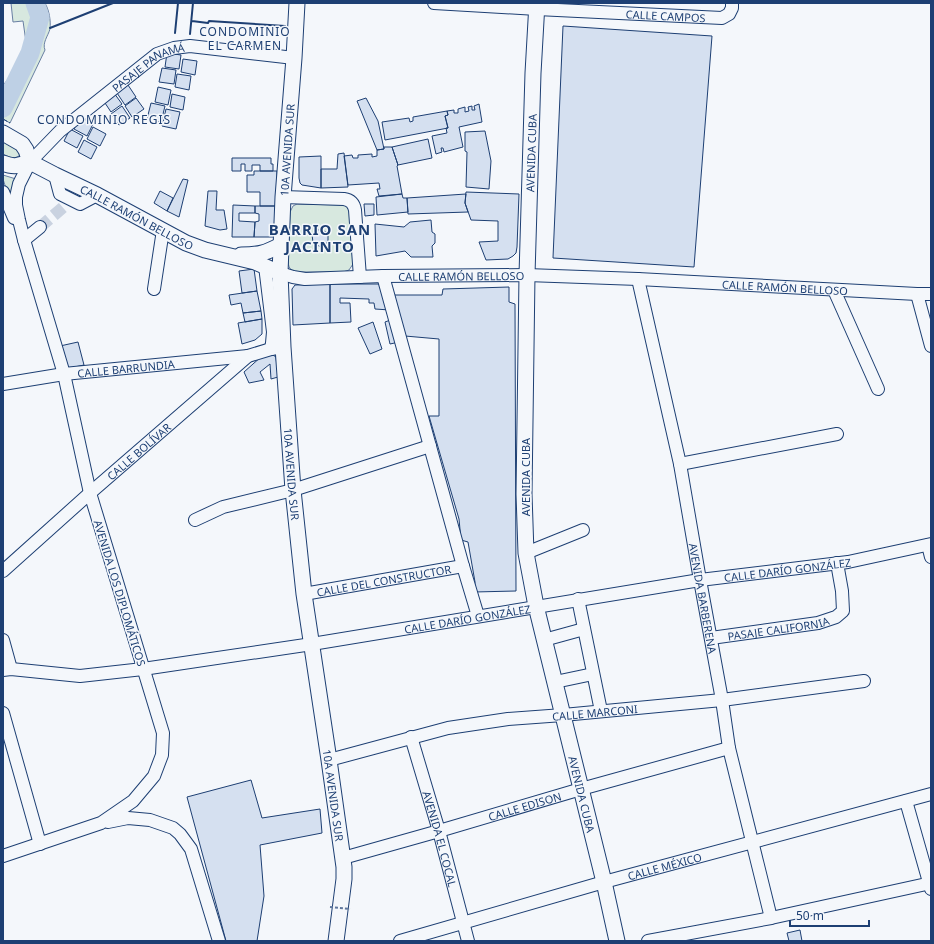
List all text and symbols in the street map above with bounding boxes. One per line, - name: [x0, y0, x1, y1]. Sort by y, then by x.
- street label: CALLE CAMPOS: [625, 6, 706, 25]
- district label: CONDOMINIO EL CARMEN: [199, 23, 291, 54]
- street label: PASAJE PANAMÁ: [109, 39, 186, 95]
- street label: 10A AVENIDA SUR: [276, 103, 298, 197]
- district label: CONDOMINIO REGIS: [37, 111, 171, 128]
- street label: AVENIDA CUBA: [522, 113, 540, 192]
- street label: CALLE RAMÓN BELLOSO: [78, 181, 196, 253]
- district label: BARRIO SAN JACINTO: [269, 219, 371, 256]
- street label: CALLE RAMÓN BELLOSO: [398, 268, 524, 283]
- street label: CALLE RAMÓN BELLOSO: [722, 276, 848, 298]
- street label: CALLE BARRUNDIA: [77, 356, 176, 380]
- street label: CALLE BOLÍVAR: [103, 419, 174, 483]
- street label: 10A AVENIDA SUR: [281, 427, 304, 521]
- street label: AVENIDA CUBA: [518, 437, 533, 516]
- street label: AVENIDA LOS DIPLOMÁTICOS: [91, 518, 149, 668]
- street label: AVENIDA BARBERENA: [686, 542, 721, 656]
- street label: CALLE DARÍO GONZÁLEZ: [723, 554, 852, 585]
- street label: CALLE DEL CONSTRUCTOR: [315, 561, 452, 599]
- street label: CALLE DARÍO GONZÁLEZ: [403, 601, 532, 636]
- street label: PASAJE CALIFORNIA: [727, 612, 832, 643]
- street label: CALLE MARCONI: [552, 700, 639, 723]
- street label: 10A AVENIDA SUR: [320, 748, 348, 842]
- street label: AVENIDA CUBA: [566, 754, 599, 835]
- street label: CALLE EDISON: [486, 788, 563, 824]
- street label: AVENIDA EL COCAL: [420, 789, 461, 889]
- street label: CALLE MÉXICO: [626, 849, 703, 883]
- scale bar: [790, 902, 869, 928]
- text: 50 m: [796, 907, 824, 924]

